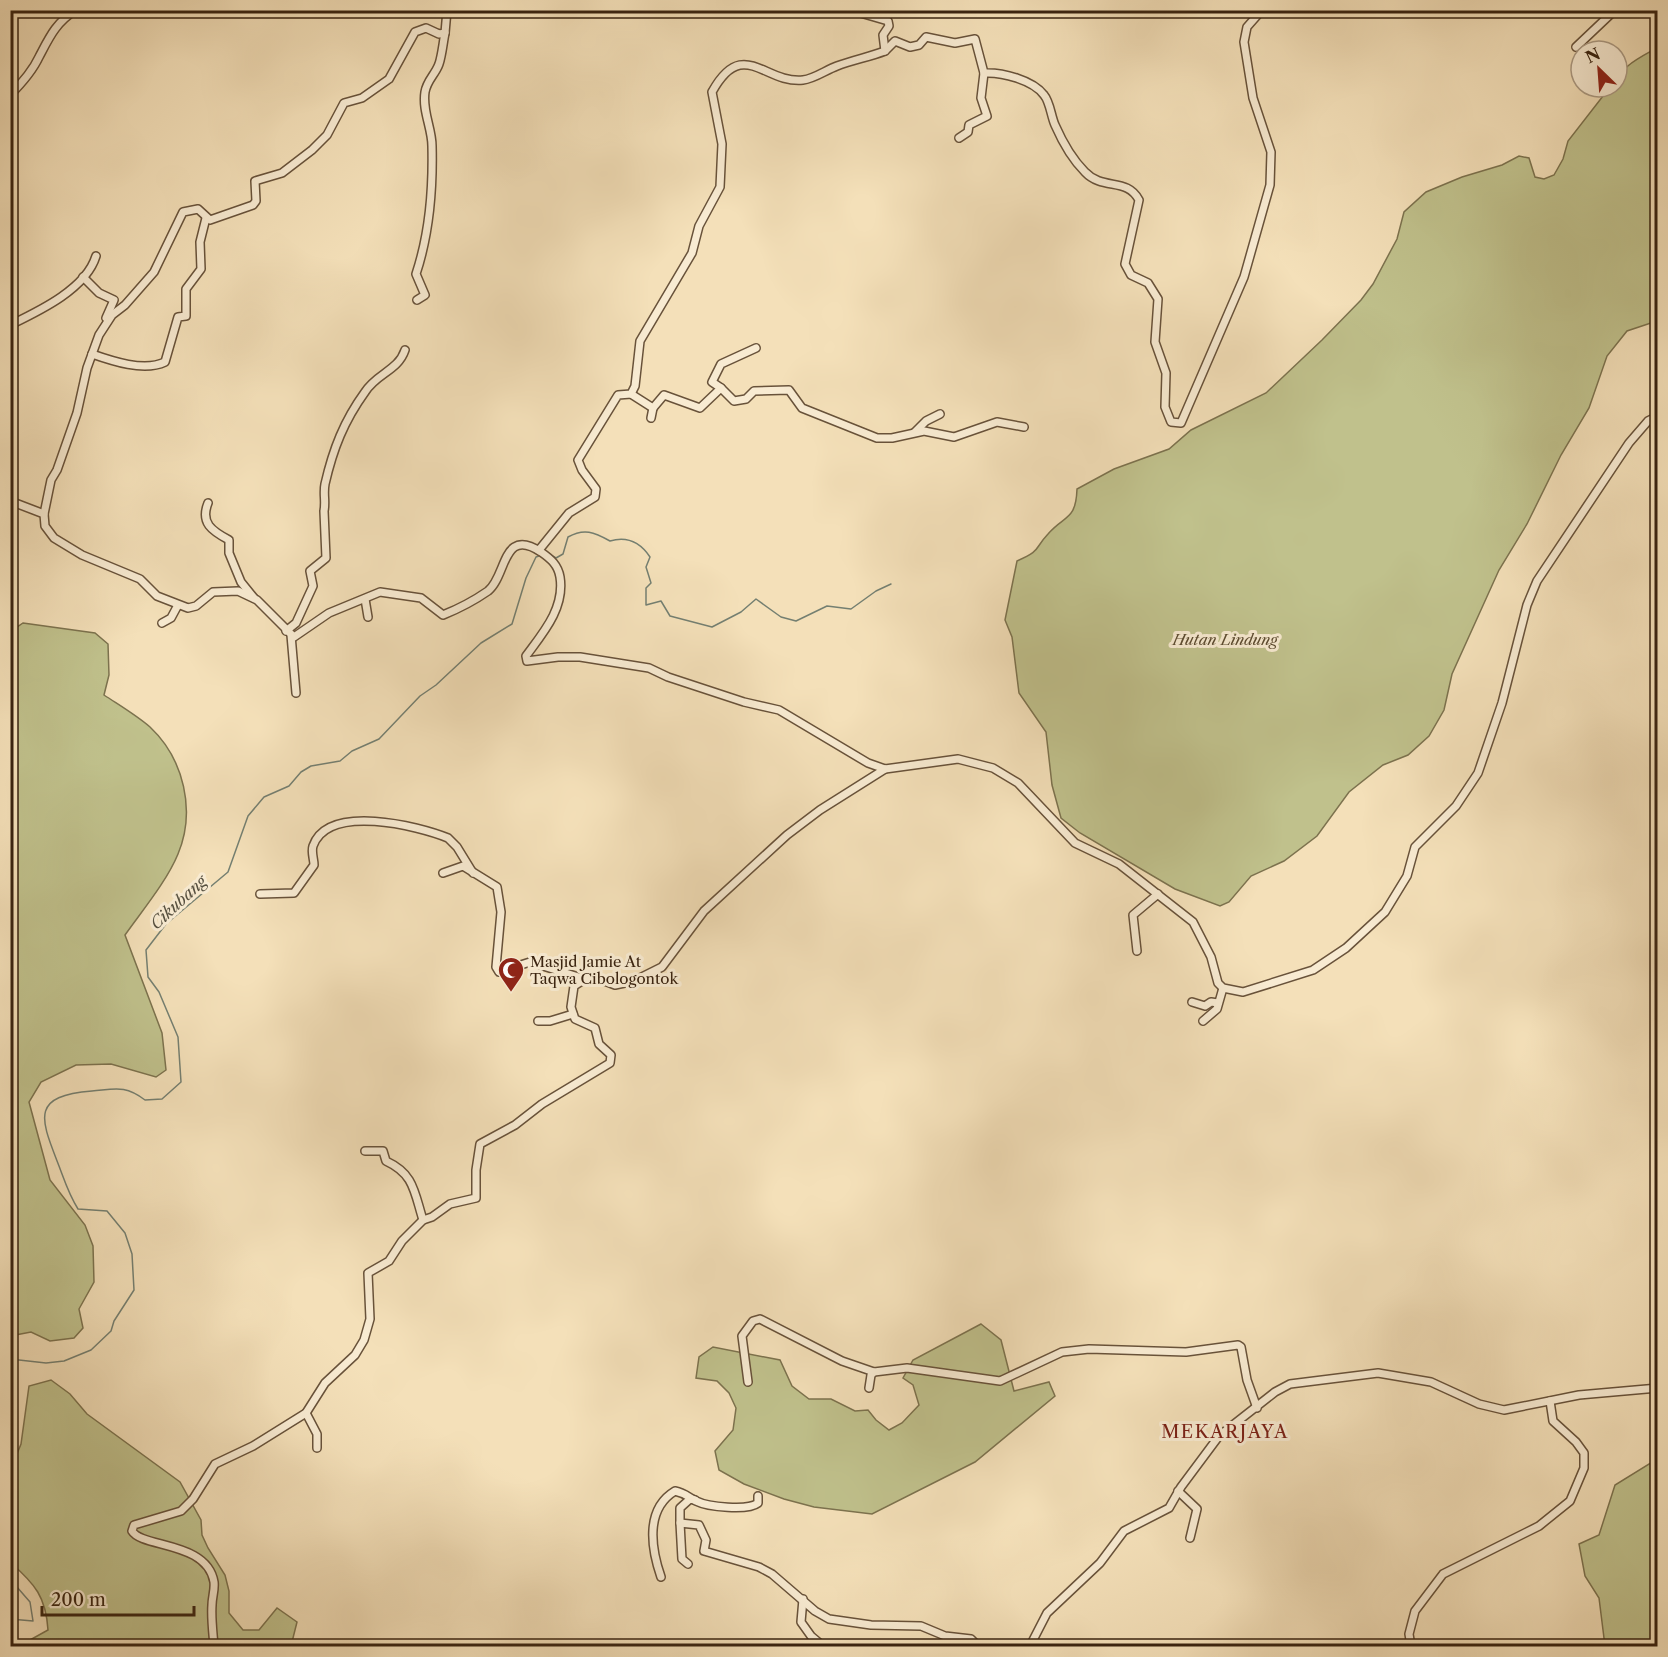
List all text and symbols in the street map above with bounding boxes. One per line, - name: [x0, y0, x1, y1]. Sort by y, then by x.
- north arrow: [1569, 39, 1629, 99]
- text: N: [1582, 43, 1603, 67]
- park label: Hutan Lindung: [1171, 630, 1279, 649]
- water label: Cikubang: [146, 870, 212, 933]
- place label: Masjid Jamie At Taqwa Cibologontok: [530, 952, 679, 988]
- mosque icon: Masjid Jamie At Taqwa Cibologontok: [496, 955, 526, 993]
- district label: MEKARJAYA: [1161, 1421, 1289, 1443]
- scale bar: [42, 1579, 194, 1617]
- text: 200 m: [51, 1589, 106, 1611]

